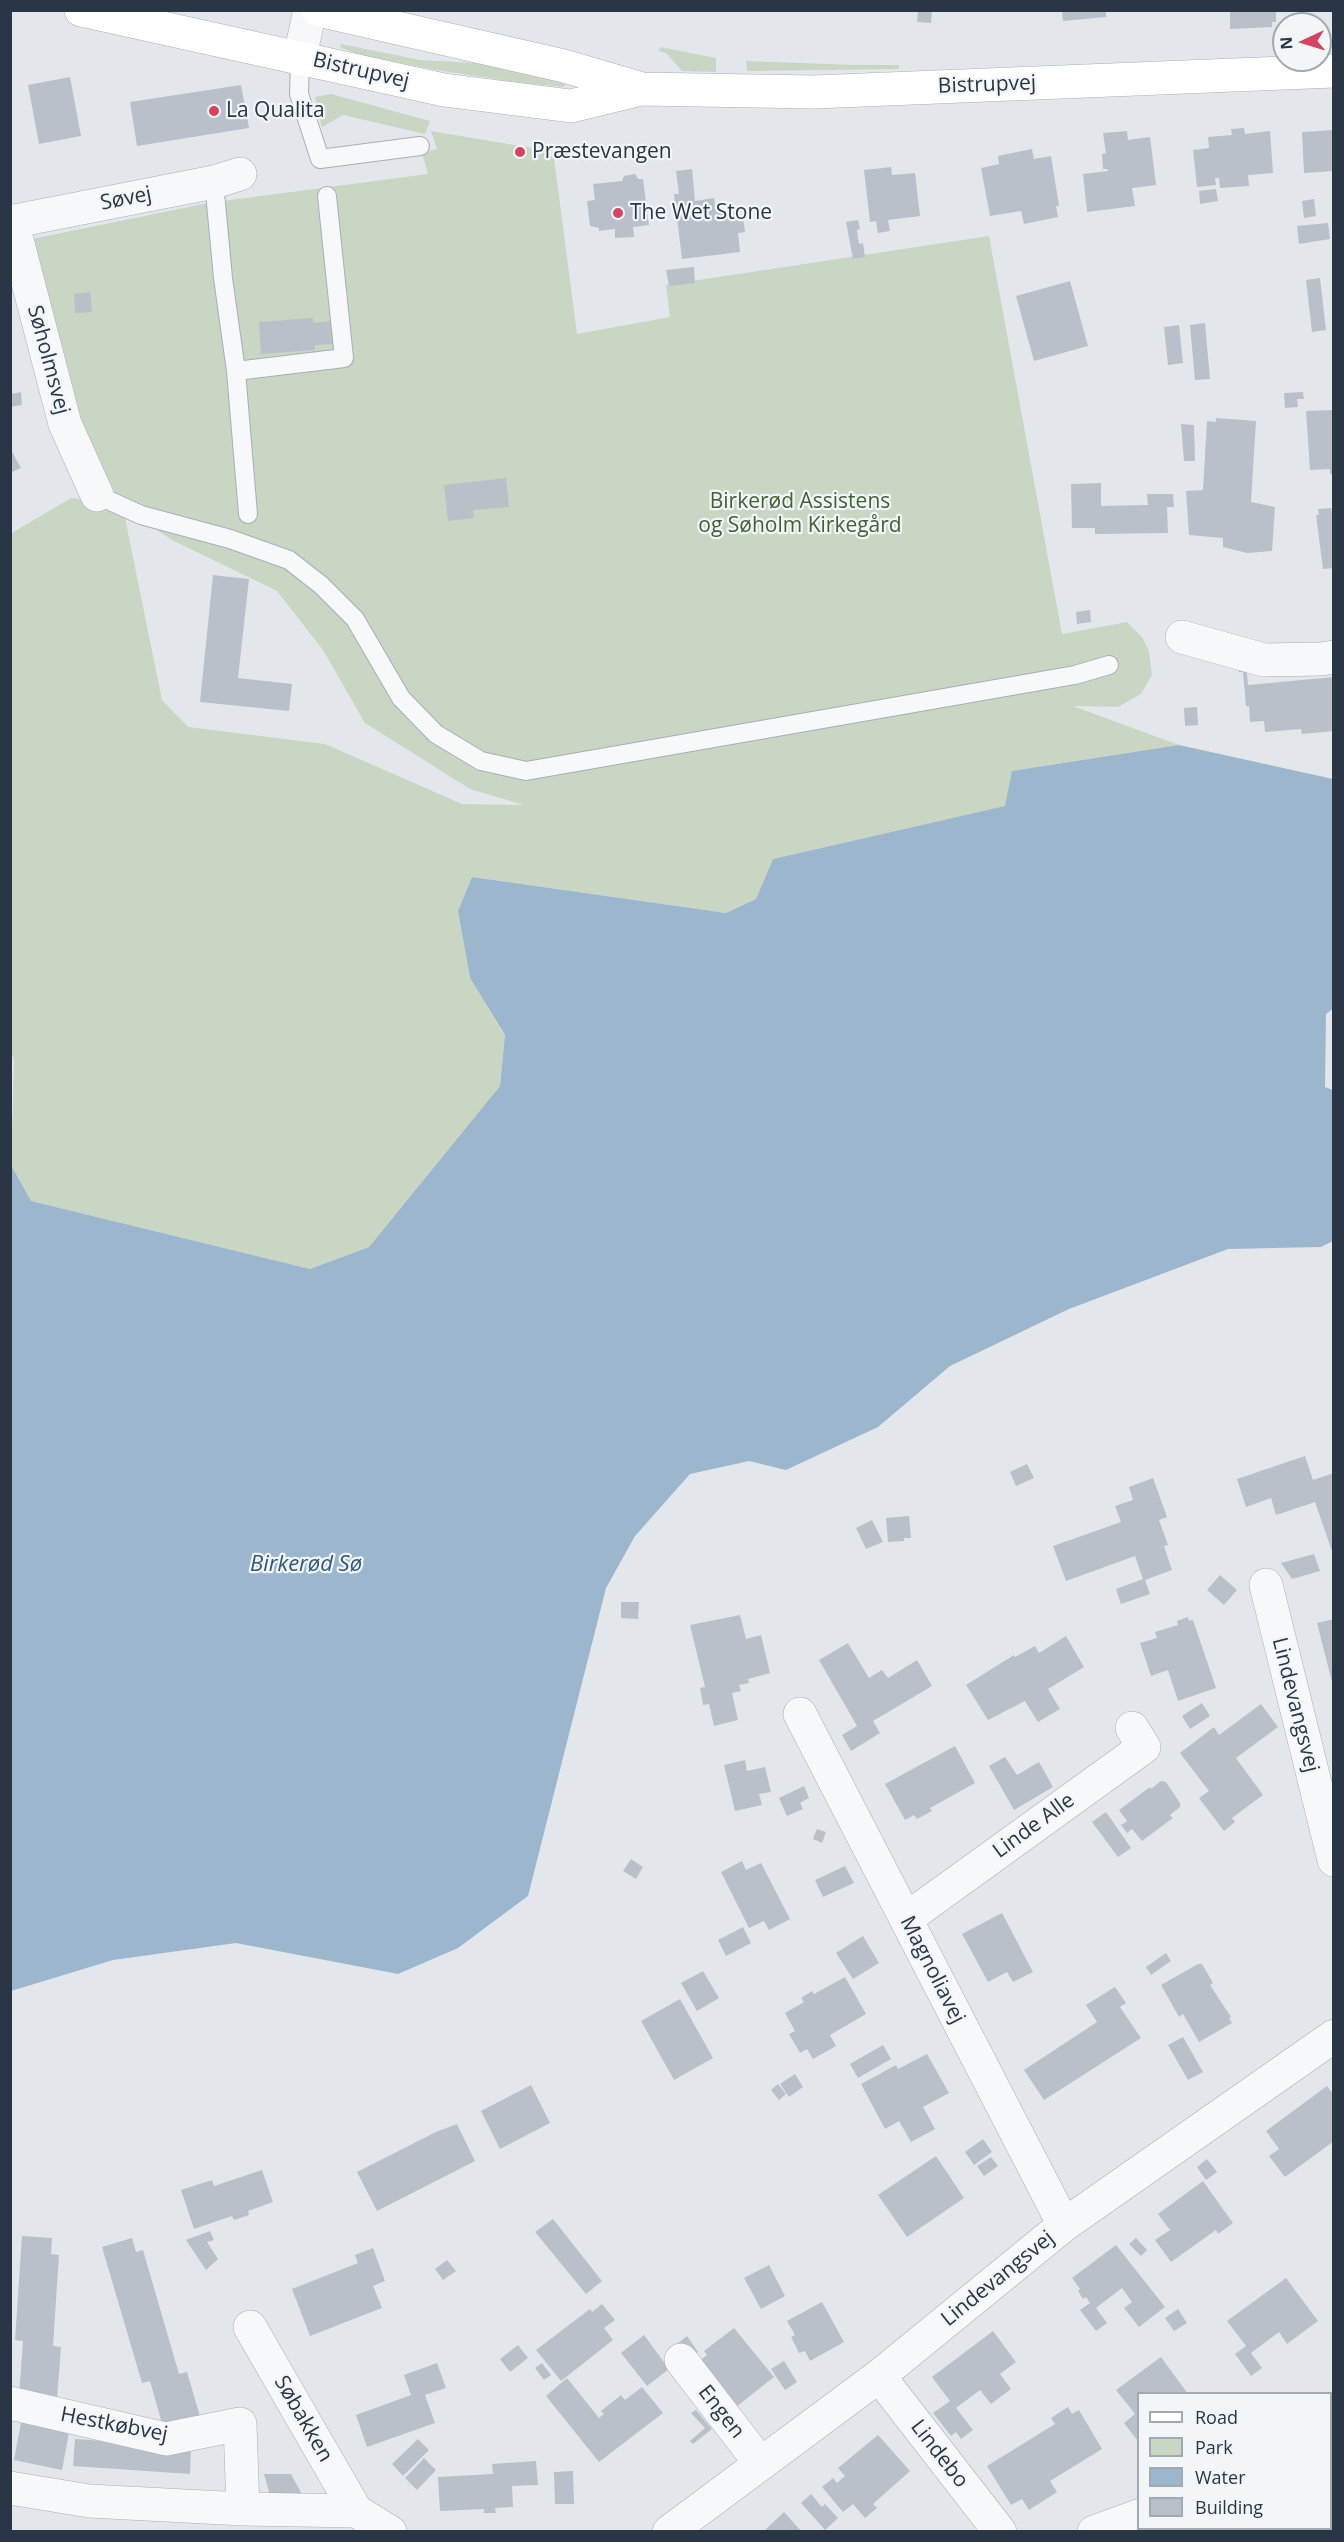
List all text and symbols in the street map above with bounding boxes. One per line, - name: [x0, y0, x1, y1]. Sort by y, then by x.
- north arrow: [1272, 12, 1332, 72]
- text: N: [1275, 36, 1297, 50]
- street label: Bistrupvej: [310, 48, 412, 94]
- street label: Bistrupvej: [937, 71, 1037, 99]
- place label: La Qualita: [226, 98, 325, 124]
- marker: La Qualita: [207, 104, 221, 118]
- place label: Præstevangen: [532, 139, 672, 165]
- marker: Præstevangen: [513, 145, 527, 159]
- street label: Søvej: [98, 182, 154, 216]
- place label: The Wet Stone: [630, 200, 772, 226]
- marker: The Wet Stone: [611, 206, 625, 220]
- street label: Søholmsvej: [21, 303, 75, 417]
- park label: Birkerød Assistens og Søholm Kirkegård: [698, 489, 902, 539]
- water label: Birkerød Sø: [250, 1552, 362, 1578]
- street label: Lindevangsvej: [1266, 1635, 1324, 1775]
- street label: Linde Alle: [988, 1788, 1080, 1864]
- street label: Magnoliavej: [894, 1912, 970, 2028]
- street label: Lindevangsvej: [937, 2226, 1059, 2332]
- street label: Søbakken: [268, 2371, 338, 2467]
- street label: Engen: [692, 2380, 750, 2444]
- legend: [1137, 2392, 1332, 2530]
- street label: Hestkøbvej: [58, 2402, 170, 2448]
- text: Road: [1195, 2405, 1238, 2429]
- street label: Lindebo: [905, 2415, 973, 2493]
- text: Park: [1195, 2435, 1233, 2459]
- text: Water: [1195, 2465, 1246, 2489]
- text: Building: [1195, 2495, 1263, 2519]

